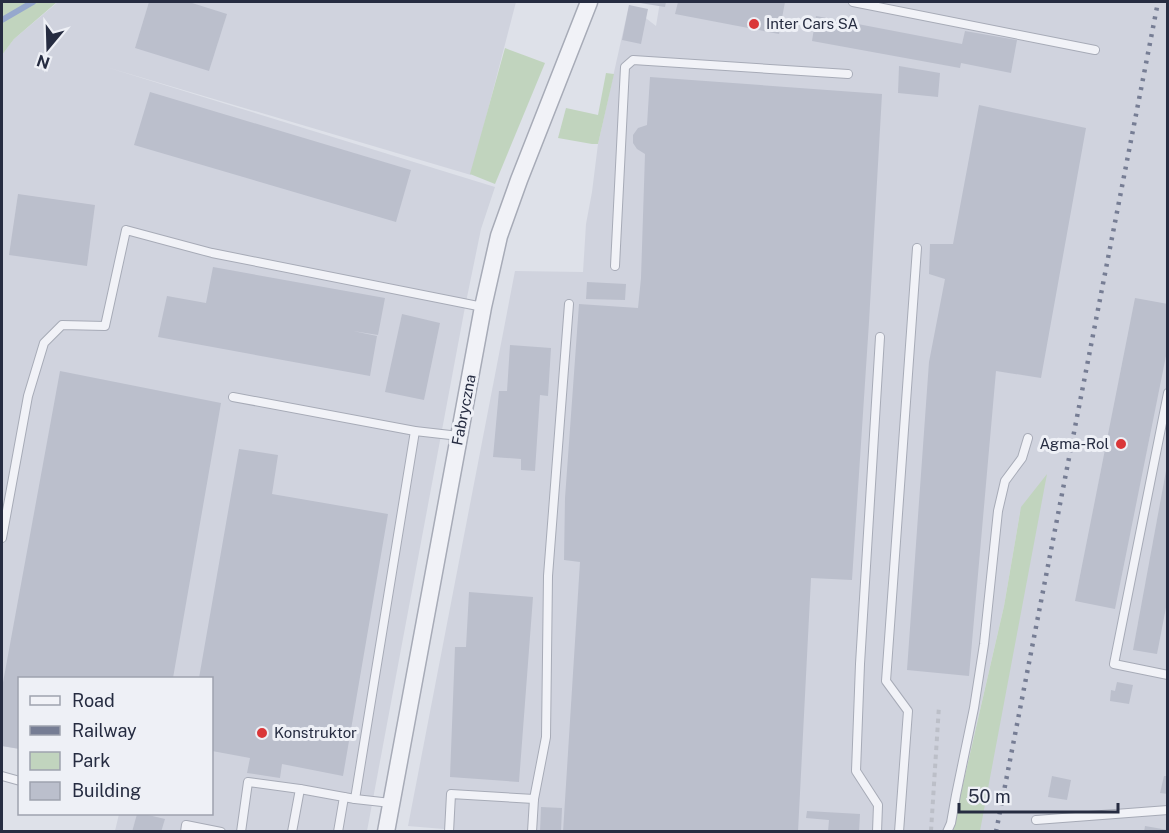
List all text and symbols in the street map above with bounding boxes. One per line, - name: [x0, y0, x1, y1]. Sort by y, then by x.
- place label: Inter Cars SA: [766, 15, 859, 32]
- marker: Inter Cars SA: [747, 17, 761, 31]
- north arrow: [18, 18, 78, 78]
- text: N: [34, 51, 52, 73]
- street label: Fabryczna: [448, 373, 479, 447]
- place label: Agma-Rol: [1039, 435, 1109, 452]
- marker: Agma-Rol: [1114, 437, 1128, 451]
- legend: [18, 677, 213, 815]
- text: Road: [72, 690, 115, 711]
- text: Railway: [72, 720, 137, 741]
- place label: Konstruktor: [274, 724, 357, 741]
- marker: Konstruktor: [255, 726, 269, 740]
- text: Park: [72, 750, 110, 771]
- scale bar: [959, 776, 1118, 814]
- text: Building: [72, 780, 141, 801]
- text: 50 m: [968, 786, 1011, 807]

